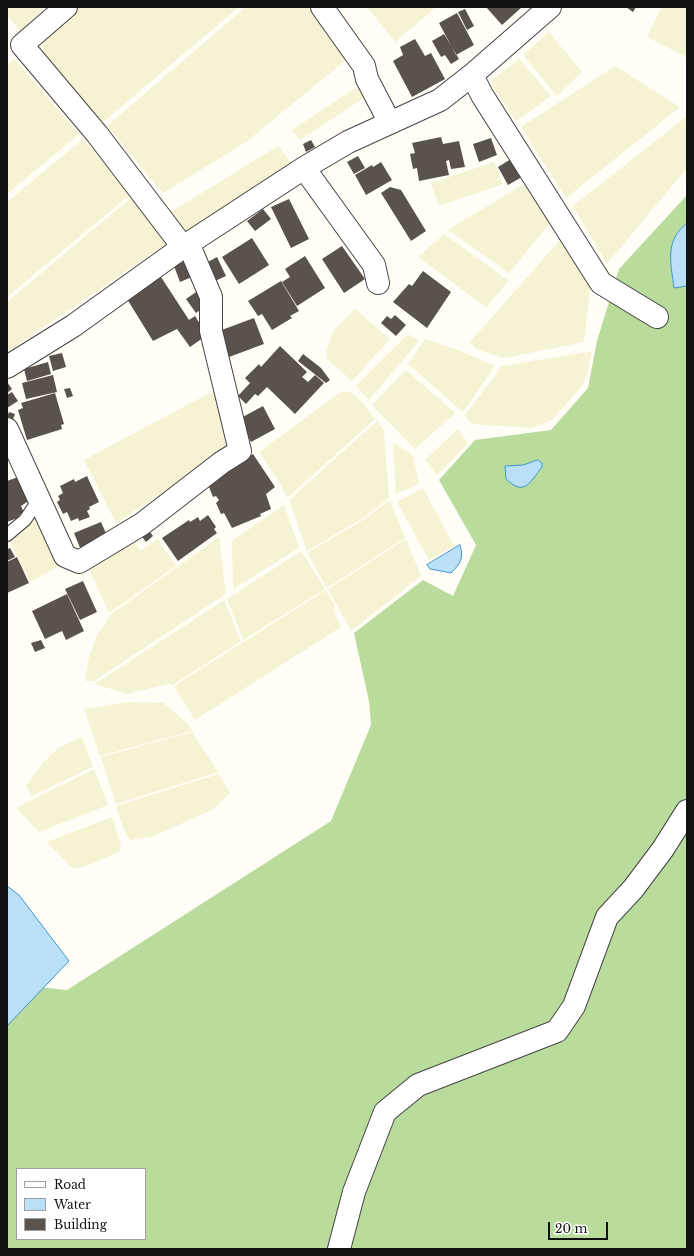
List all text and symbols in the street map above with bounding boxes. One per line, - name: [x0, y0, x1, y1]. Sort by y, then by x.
- legend: [16, 1168, 146, 1240]
- text: Road: [54, 1177, 86, 1192]
- text: Water: [54, 1197, 91, 1212]
- scale bar: [550, 1214, 610, 1240]
- text: Building: [54, 1217, 107, 1232]
- text: 20 m: [555, 1221, 587, 1236]

